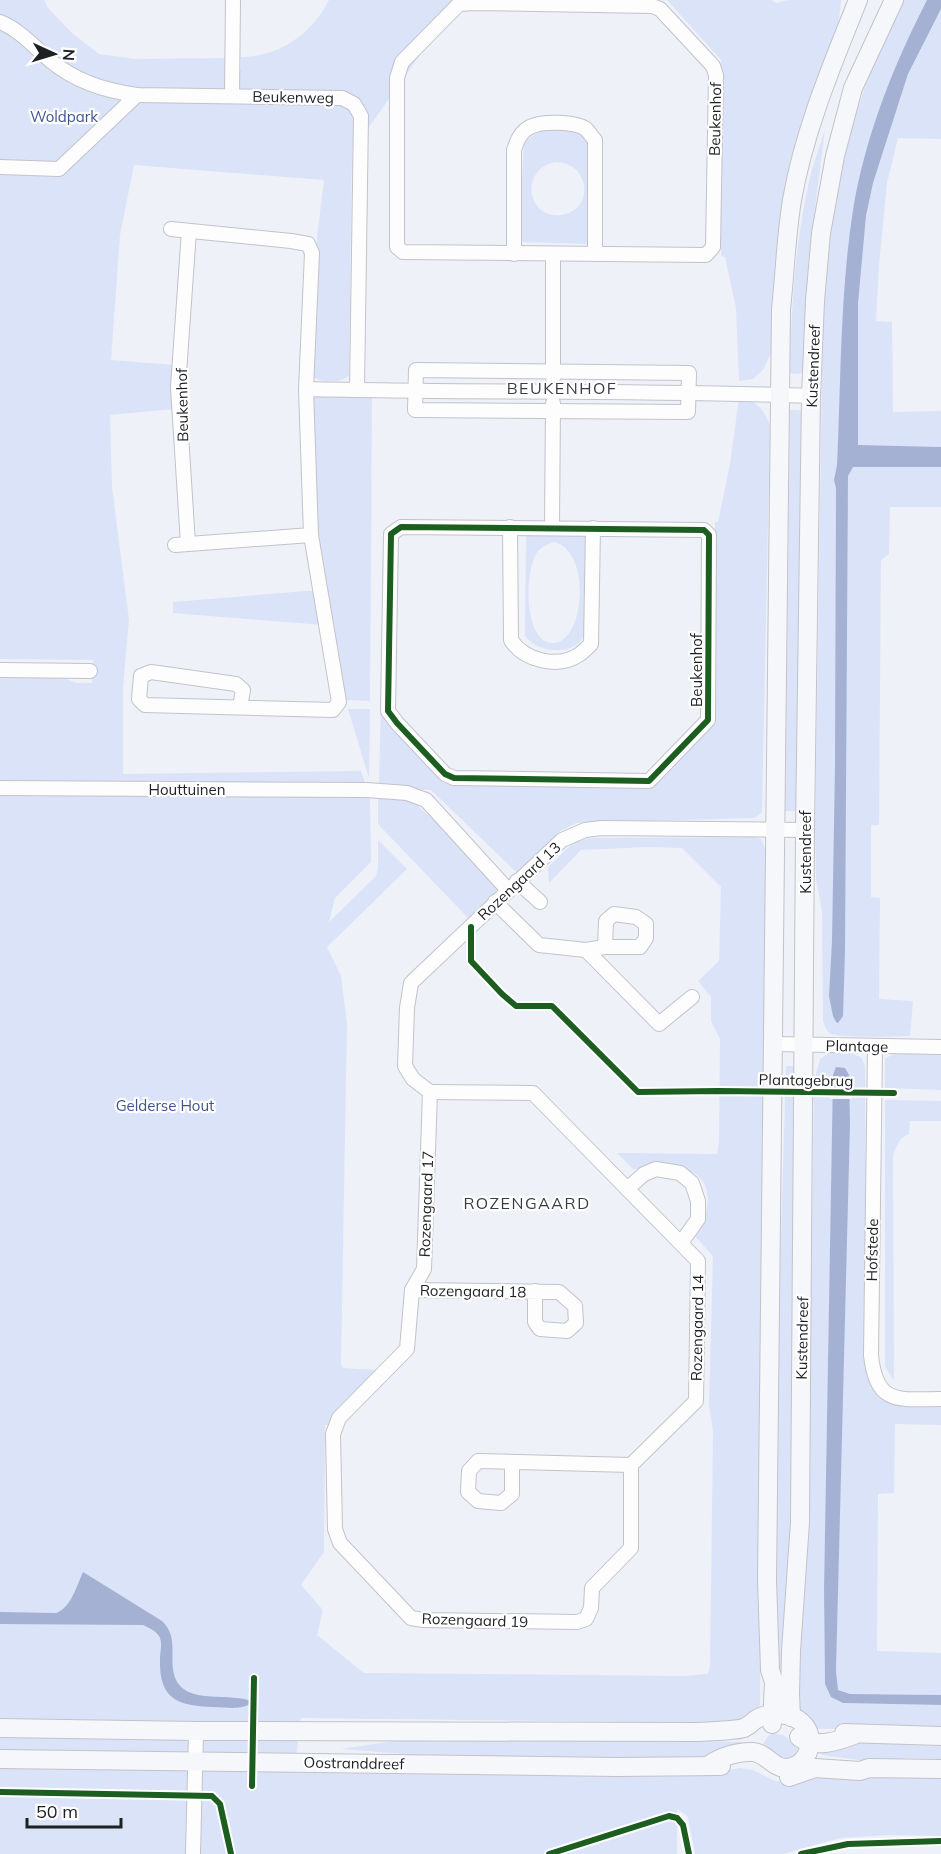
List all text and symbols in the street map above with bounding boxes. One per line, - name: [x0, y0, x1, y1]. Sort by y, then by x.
- north arrow: [24, 24, 84, 84]
- text: N: [59, 48, 79, 62]
- street label: Beukenhof: [705, 81, 725, 156]
- street label: Beukenweg: [252, 87, 334, 107]
- park label: Woldpark: [30, 107, 98, 126]
- street label: Kustendreef: [802, 323, 824, 408]
- street label: Beukenhof: [172, 367, 192, 442]
- district label: BEUKENHOF: [507, 378, 617, 398]
- street label: Beukenhof: [687, 632, 706, 707]
- street label: Houttuinen: [149, 780, 225, 799]
- street label: Kustendreef: [796, 809, 815, 894]
- street label: Rozengaard 13: [474, 838, 564, 924]
- street label: Plantage: [826, 1036, 888, 1056]
- street label: Plantagebrug: [758, 1070, 854, 1090]
- park label: Gelderse Hout: [116, 1096, 214, 1115]
- street label: Rozengaard 17: [415, 1150, 437, 1258]
- district label: ROZENGAARD: [463, 1193, 591, 1213]
- street label: Hofstede: [862, 1218, 882, 1282]
- street label: Rozengaard 14: [687, 1275, 707, 1381]
- street label: Rozengaard 18: [420, 1281, 526, 1301]
- street label: Kustendreef: [792, 1295, 812, 1380]
- street label: Rozengaard 19: [421, 1609, 529, 1631]
- street label: Oostranddreef: [304, 1753, 405, 1773]
- scale bar: [27, 1791, 122, 1829]
- text: 50 m: [36, 1800, 78, 1823]

